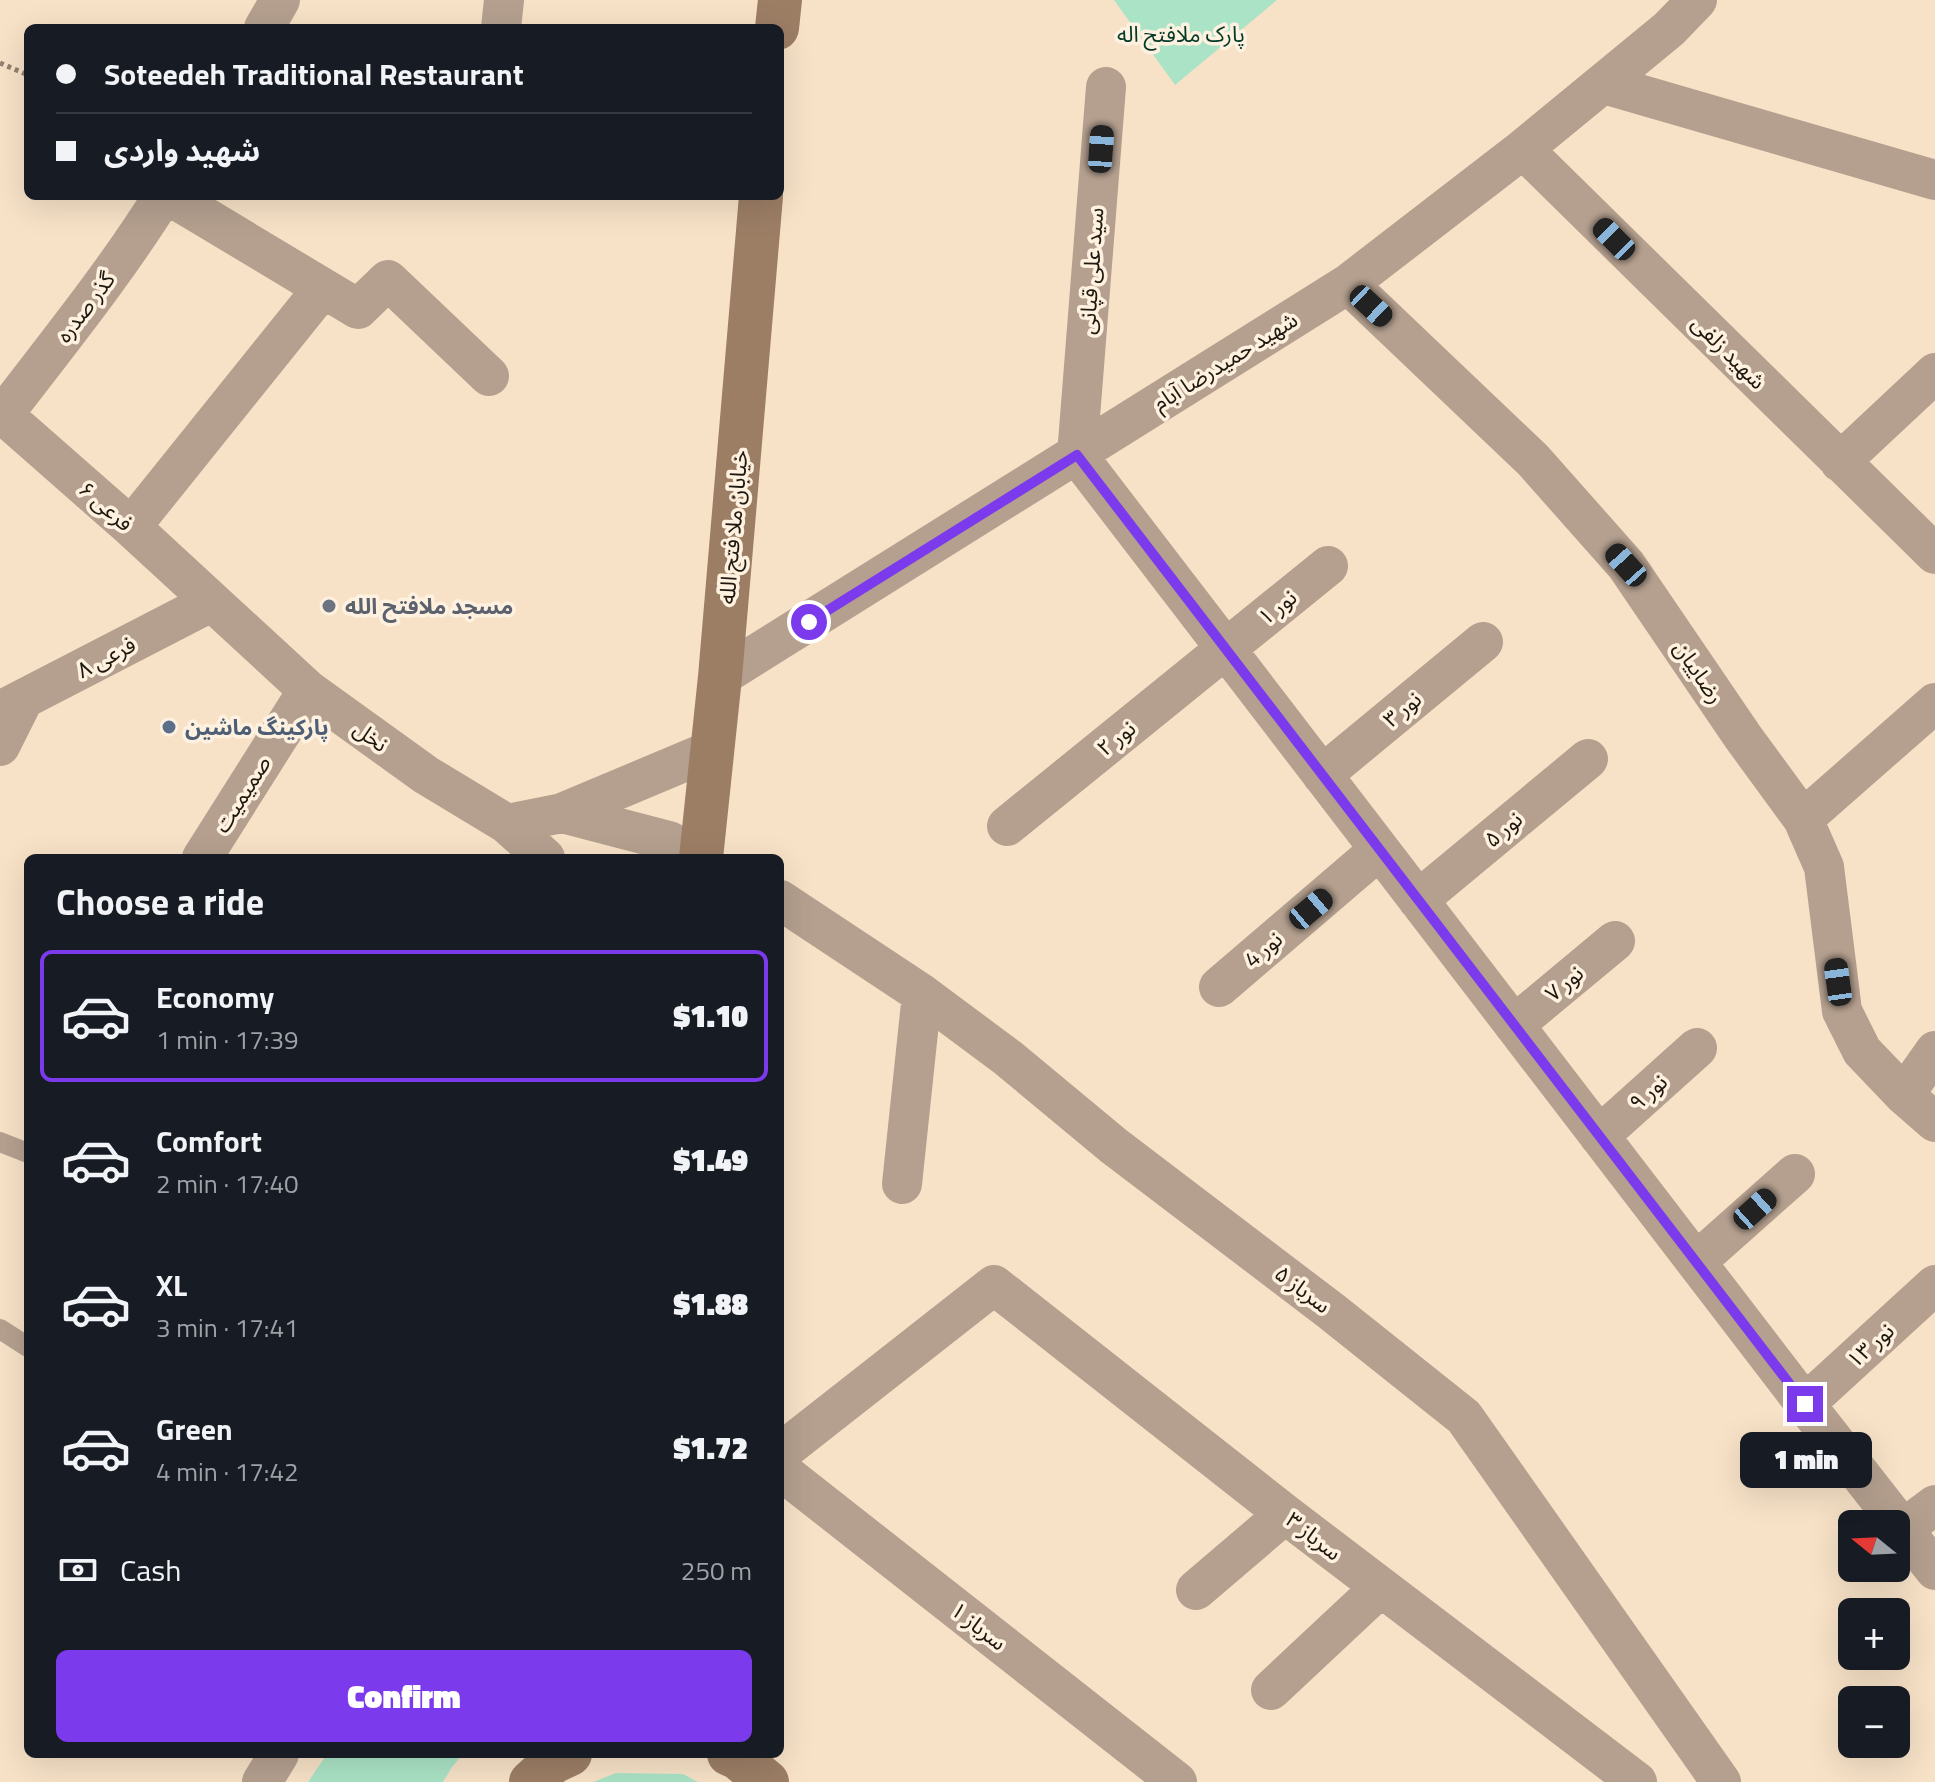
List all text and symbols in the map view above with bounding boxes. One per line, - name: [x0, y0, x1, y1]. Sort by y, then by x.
- park label: پارک ملافتح اله: [1117, 17, 1245, 51]
- text: Soteedeh Traditional Restaurant: [104, 51, 524, 97]
- car: [1087, 124, 1115, 174]
- text: شهید واردی: [104, 127, 260, 173]
- street label: سید علی قپانی: [1070, 206, 1112, 336]
- car: [1589, 214, 1639, 264]
- street label: گذر صدره: [47, 264, 124, 350]
- car: [1345, 281, 1397, 331]
- street label: شهید حمیدرضا آبام: [1146, 303, 1304, 419]
- street label: شهید زلفی: [1684, 307, 1774, 397]
- street label: خیابان ملا فتح الله: [709, 448, 757, 606]
- street label: فرعی ۶: [71, 473, 141, 539]
- car: [1601, 539, 1651, 591]
- street label: نور ۱: [1250, 581, 1304, 633]
- place label: مسجد ملافتح الله: [345, 589, 513, 623]
- marker: مسجد ملافتح الله: [320, 597, 338, 615]
- route start: [791, 604, 827, 640]
- street label: فرعی ۸: [70, 627, 142, 687]
- street label: رضاییان: [1665, 633, 1733, 711]
- street label: نور ۳: [1375, 683, 1429, 735]
- place label: پارکینگ ماشین: [185, 710, 329, 744]
- street label: نخل: [346, 712, 396, 760]
- street label: نور ۲: [1089, 712, 1143, 764]
- marker: پارکینگ ماشین: [160, 718, 178, 736]
- street label: صمیمیت: [205, 749, 279, 839]
- street label: نور ۵: [1476, 803, 1530, 855]
- text: Choose a ride: [56, 874, 264, 929]
- car: [1285, 884, 1337, 934]
- street label: نور 4: [1236, 923, 1290, 975]
- street label: نور ۷: [1537, 957, 1591, 1009]
- car: [1823, 957, 1853, 1007]
- text: Economy: [156, 974, 274, 1020]
- icon: car: [60, 980, 132, 1052]
- text: $1.10: [674, 993, 748, 1039]
- text: 1 min · 17:39: [156, 1020, 299, 1059]
- street label: نور ۹: [1621, 1065, 1675, 1119]
- text: Comfort: [156, 1118, 262, 1164]
- icon: car: [60, 1124, 132, 1196]
- text: $1.49: [674, 1137, 748, 1183]
- text: 2 min · 17:40: [156, 1164, 299, 1203]
- car: [1729, 1184, 1781, 1234]
- street label: سرباز ۵: [1268, 1256, 1338, 1322]
- text: XL: [156, 1262, 187, 1308]
- icon: car: [60, 1268, 132, 1340]
- text: $1.88: [674, 1281, 748, 1327]
- text: 3 min · 17:41: [156, 1308, 299, 1347]
- street label: نور ۱۳: [1838, 1314, 1902, 1376]
- route end: [1787, 1386, 1823, 1422]
- text: Green: [156, 1406, 233, 1452]
- icon: car: [60, 1412, 132, 1484]
- text: $1.72: [674, 1425, 748, 1471]
- callout: 1 min: [1739, 1432, 1871, 1488]
- text: 1 min: [1774, 1440, 1838, 1479]
- text: 4 min · 17:42: [156, 1452, 299, 1491]
- street label: سرباز ۳: [1279, 1503, 1349, 1569]
- north arrow: [1838, 1510, 1910, 1582]
- map controls: [1838, 1510, 1910, 1758]
- text: Cash: [120, 1547, 181, 1593]
- icon: cash: [56, 1548, 100, 1592]
- text: 250 m: [681, 1551, 752, 1590]
- street label: سرباز ۱: [944, 1593, 1014, 1659]
- button: +: [1838, 1598, 1910, 1670]
- button: Confirm: [56, 1650, 752, 1742]
- button: −: [1838, 1686, 1910, 1758]

